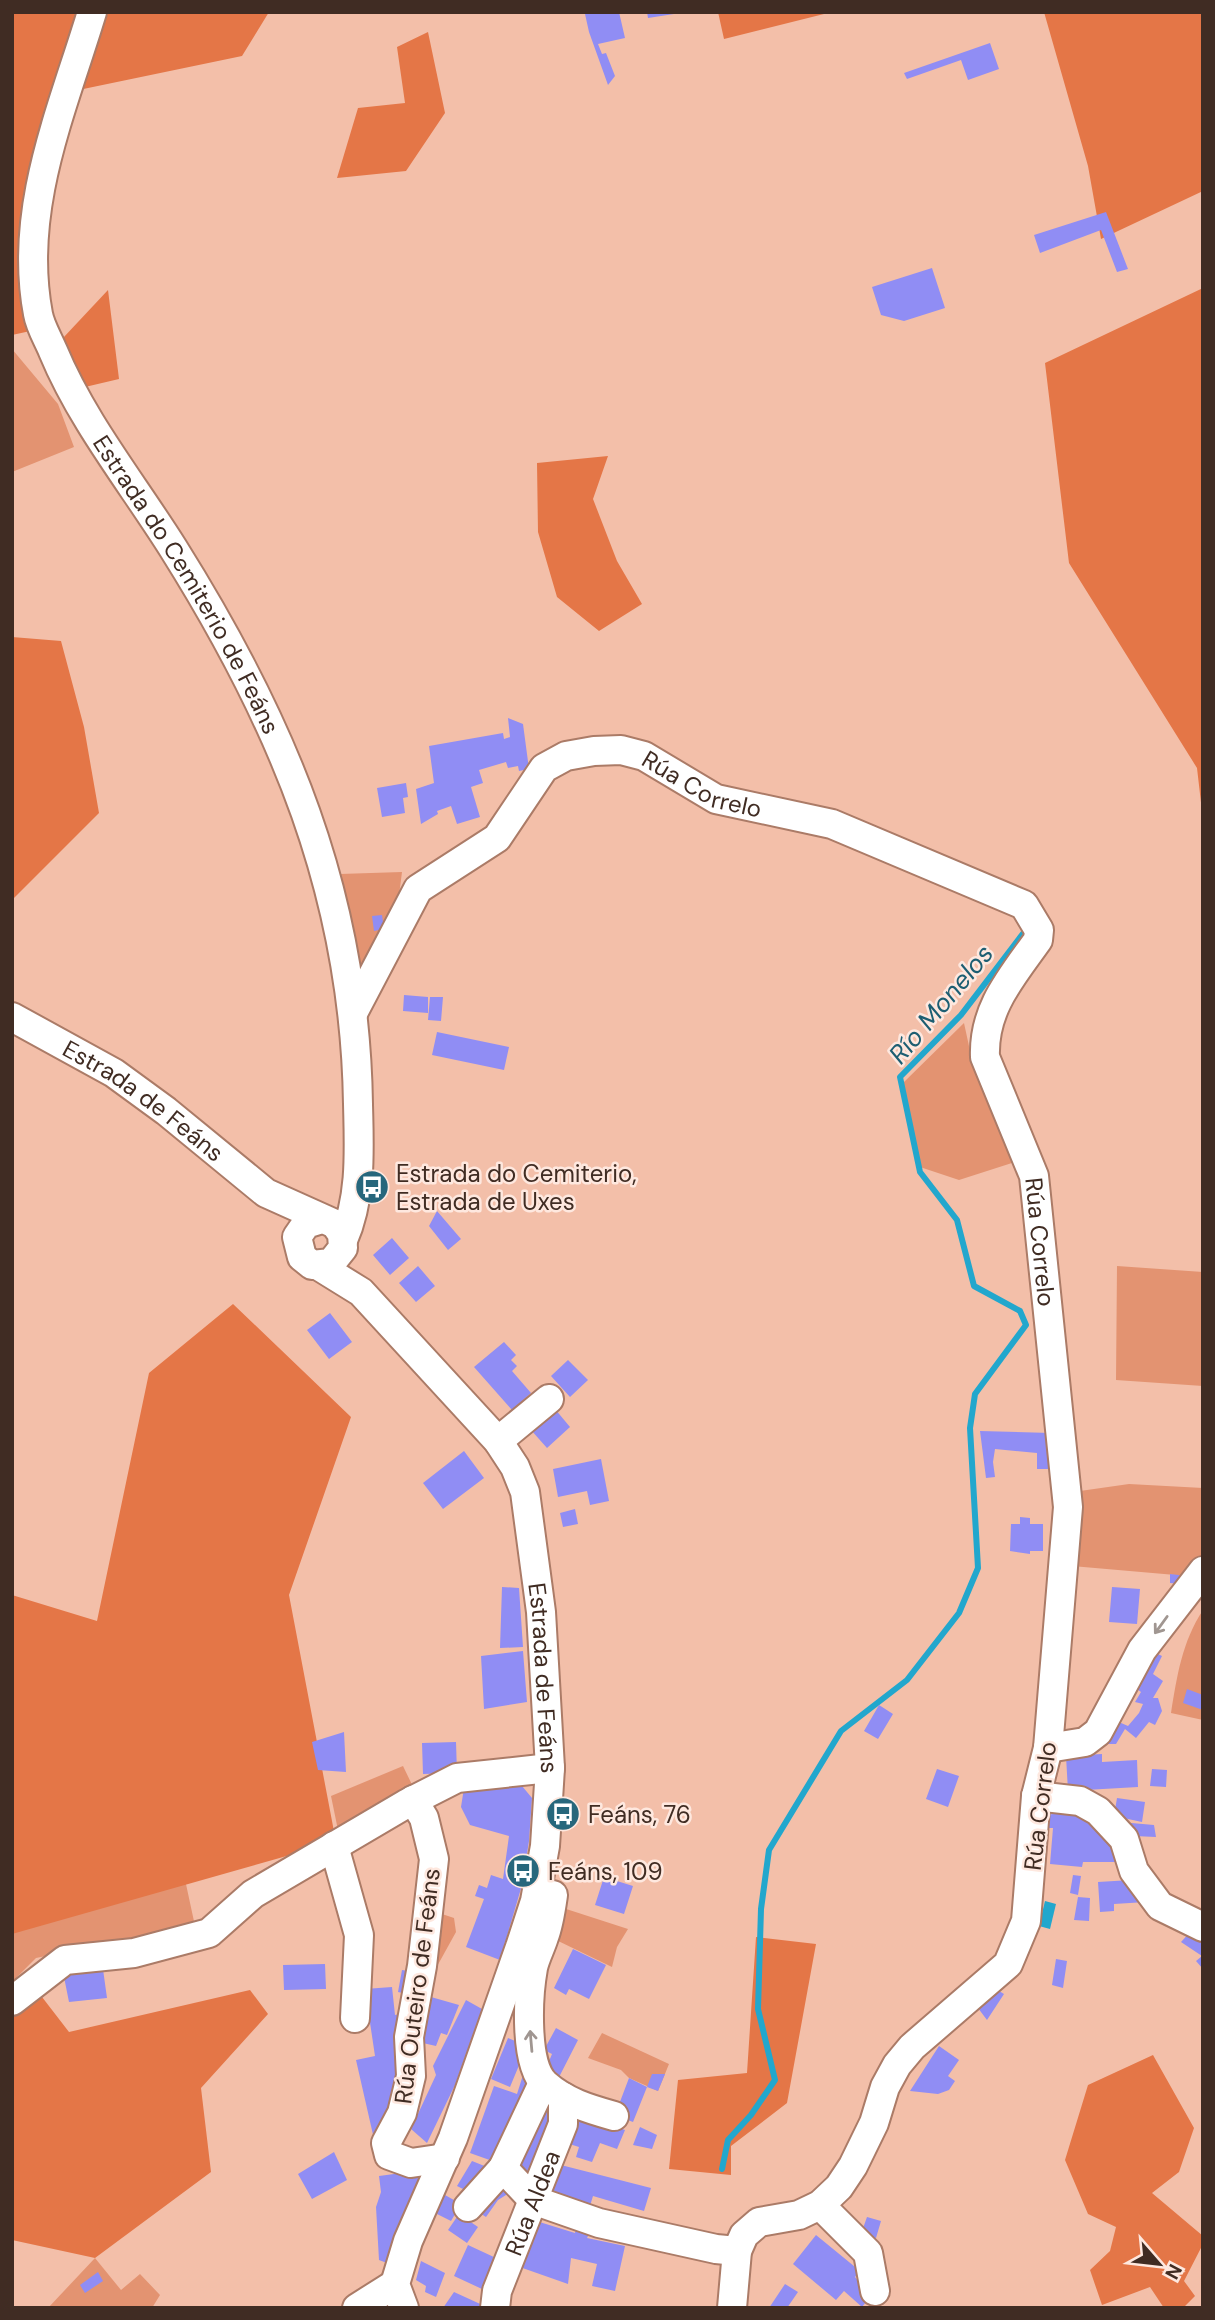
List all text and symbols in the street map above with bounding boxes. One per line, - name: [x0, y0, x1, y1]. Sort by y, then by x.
- street label: Estrada do Cemiterio de Feáns: [86, 429, 287, 739]
- street label: Rúa Correlo: [637, 743, 764, 824]
- water label: Río Monelos: [881, 937, 1001, 1071]
- street label: Estrada de Feáns: [58, 1033, 231, 1168]
- place label: Estrada do Cemiterio, Estrada de Uxes: [396, 1158, 637, 1217]
- bus stop icon: Estrada do Cemiterio, Estrada de Uxes: [353, 1168, 391, 1206]
- street label: Rúa Correlo: [1019, 1176, 1063, 1308]
- street label: Estrada de Feáns: [522, 1581, 566, 1774]
- one-way arrow: [1154, 1615, 1169, 1634]
- street label: Rúa Correlo: [1017, 1740, 1063, 1872]
- bus stop icon: Feáns, 76: [544, 1795, 582, 1833]
- place label: Feáns, 76: [588, 1799, 691, 1830]
- bus stop icon: Feáns, 109: [504, 1852, 542, 1890]
- place label: Feáns, 109: [548, 1856, 663, 1887]
- street label: Rúa Outeiro de Feáns: [387, 1866, 447, 2106]
- one-way arrow: [524, 2030, 537, 2053]
- street label: Rúa Aldea: [497, 2146, 567, 2260]
- north arrow: [1124, 2229, 1194, 2299]
- text: N: [1159, 2260, 1188, 2284]

